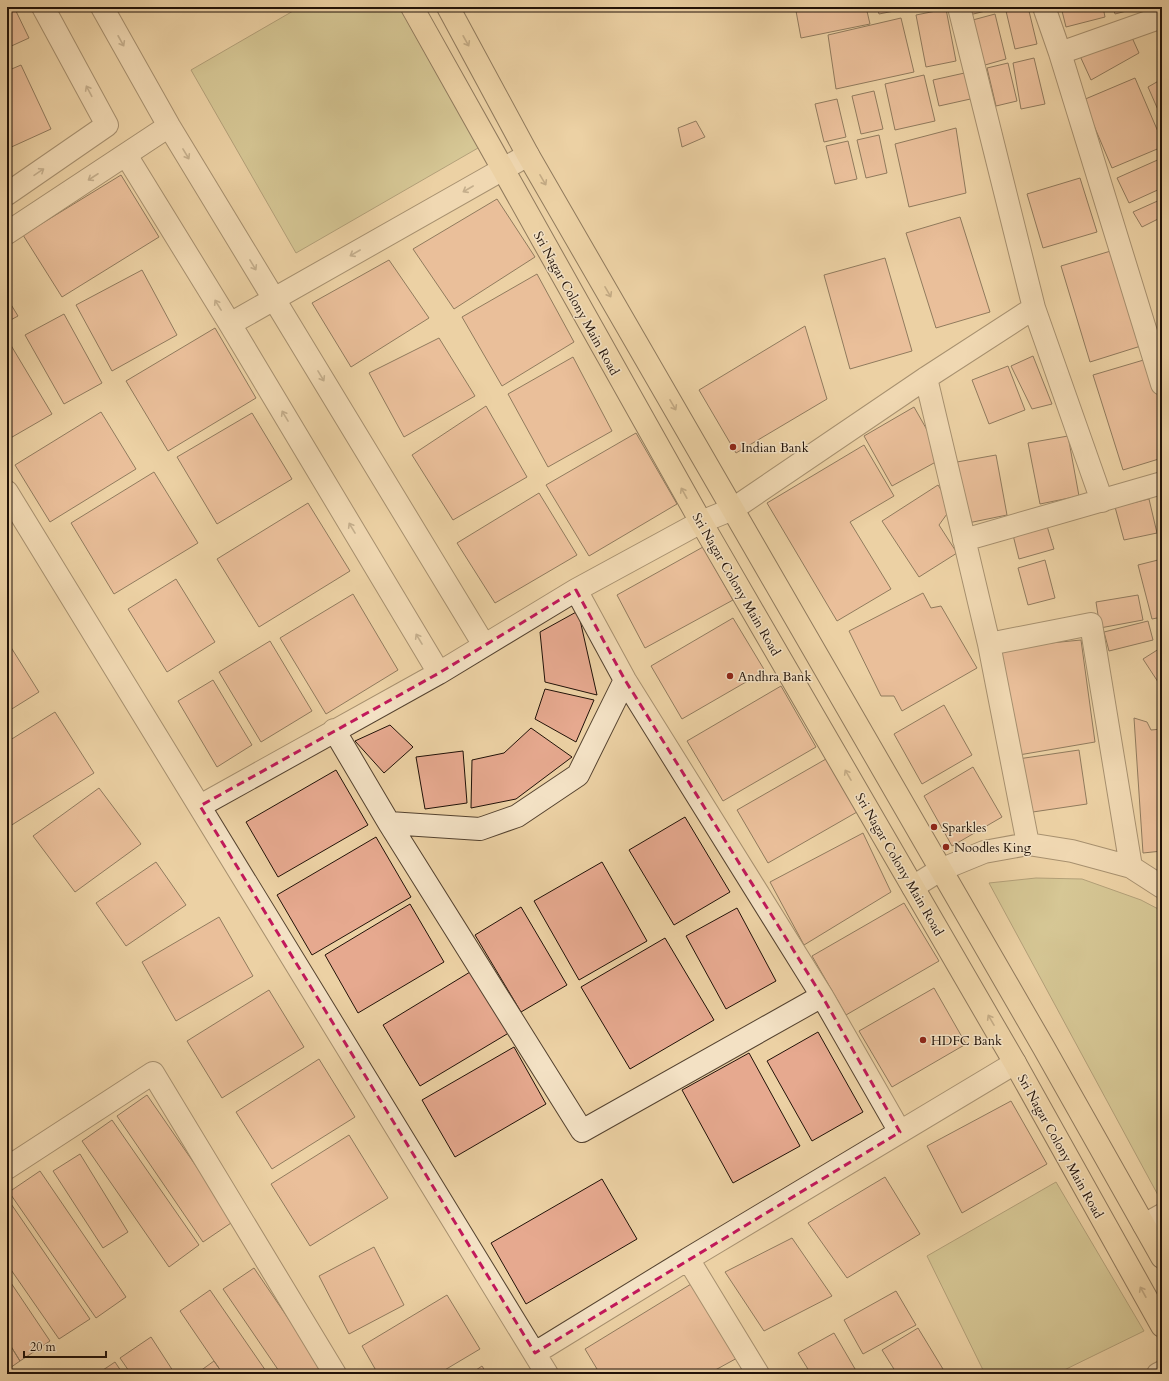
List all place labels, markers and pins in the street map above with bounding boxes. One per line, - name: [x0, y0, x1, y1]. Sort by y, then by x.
- place label: Indian Bank: [741, 439, 809, 457]
- marker: Indian Bank: [728, 442, 738, 452]
- place label: Andhra Bank: [738, 668, 811, 686]
- marker: Andhra Bank: [725, 671, 735, 681]
- place label: Sparkles: [942, 819, 986, 837]
- marker: Sparkles: [929, 822, 939, 832]
- place label: Noodles King: [954, 839, 1032, 857]
- marker: Noodles King: [941, 842, 951, 852]
- place label: HDFC Bank: [931, 1032, 1002, 1050]
- marker: HDFC Bank: [918, 1035, 928, 1045]

